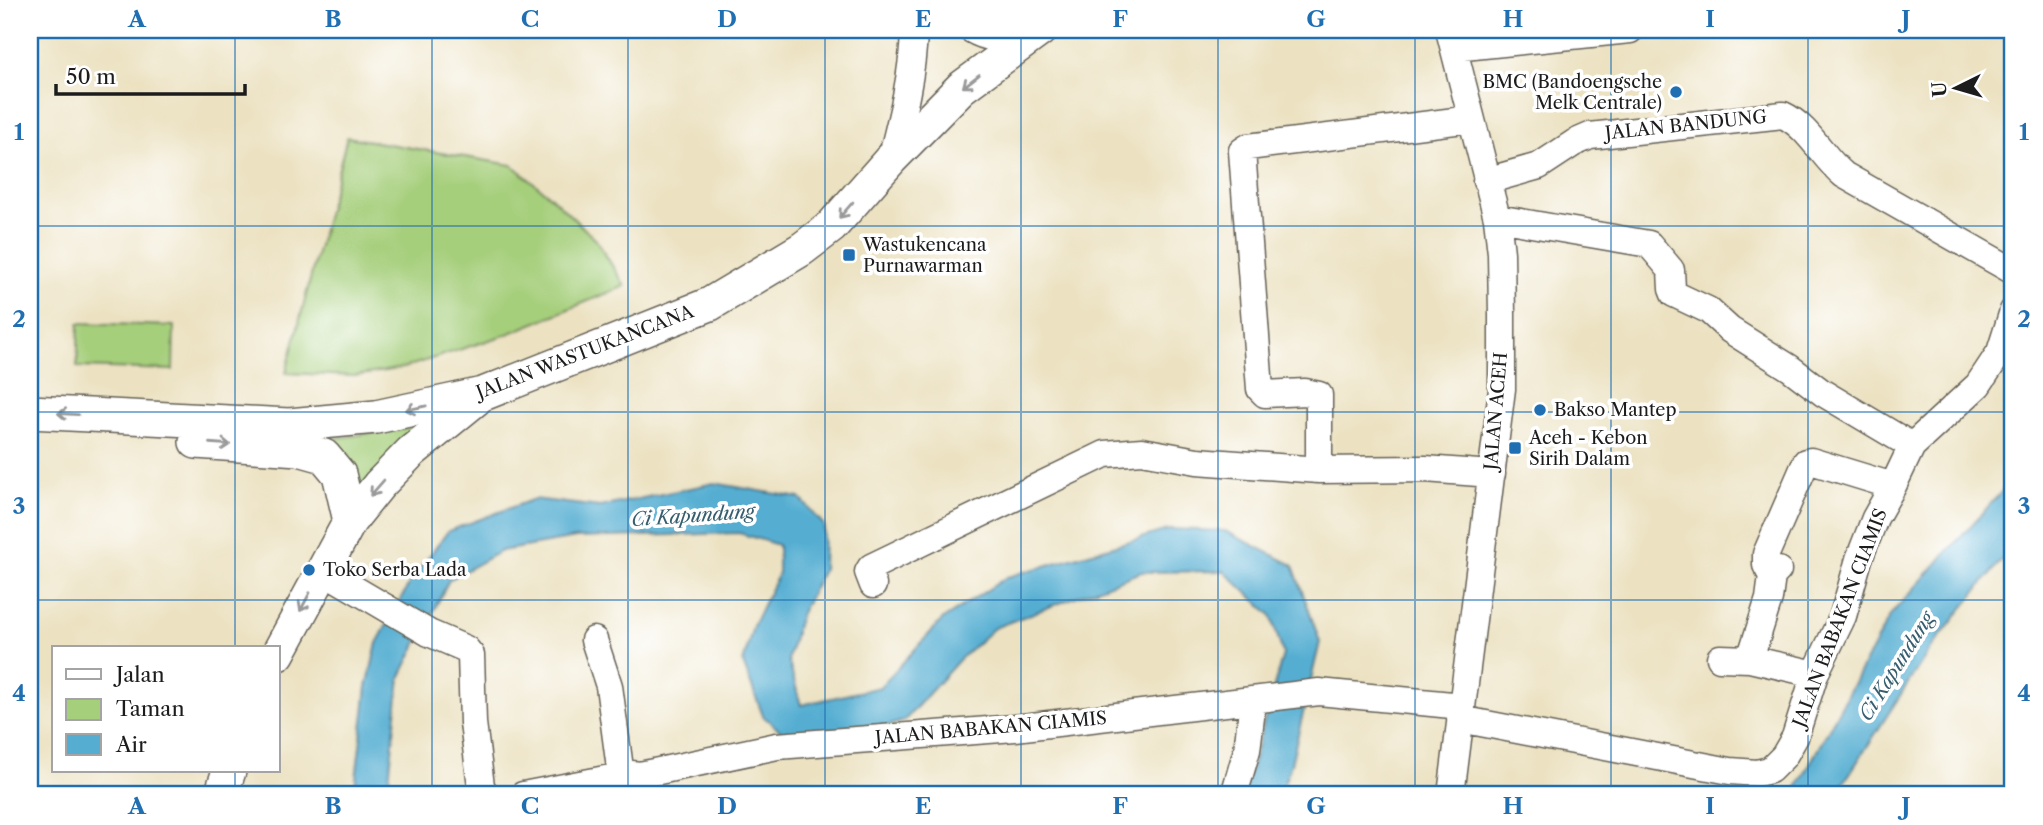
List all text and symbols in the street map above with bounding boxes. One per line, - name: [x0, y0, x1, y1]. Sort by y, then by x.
- text: A: [127, 5, 147, 33]
- text: B: [324, 5, 342, 33]
- text: C: [521, 5, 539, 33]
- text: D: [717, 5, 737, 33]
- text: E: [915, 5, 931, 33]
- text: F: [1112, 5, 1128, 33]
- text: G: [1306, 5, 1326, 33]
- text: H: [1503, 5, 1524, 33]
- text: I: [1705, 5, 1715, 33]
- text: J: [1897, 5, 1911, 33]
- scale bar: [56, 52, 245, 96]
- north arrow: [1920, 52, 1990, 122]
- text: 50 m: [66, 64, 116, 89]
- place label: BMC (Bandoengsche Melk Centrale): [1483, 71, 1662, 114]
- one-way arrow: [962, 74, 980, 89]
- text: U: [1927, 80, 1952, 98]
- marker: BMC (Bandoengsche Melk Centrale): [1668, 84, 1684, 100]
- street label: JALAN BANDUNG: [1601, 106, 1768, 145]
- text: 1: [14, 118, 25, 146]
- text: 1: [2019, 118, 2030, 146]
- one-way arrow: [838, 201, 854, 219]
- place label: Wastukencana Purnawarman: [862, 234, 987, 277]
- marker: Wastukencana Purnawarman: [841, 247, 857, 263]
- street label: JALAN WASTUKANCANA: [470, 300, 697, 405]
- text: 2: [12, 305, 26, 333]
- text: 2: [2017, 305, 2031, 333]
- street label: JALAN ACEH: [1480, 351, 1512, 474]
- place label: Bakso Mantep: [1554, 399, 1676, 421]
- one-way arrow: [405, 401, 428, 415]
- marker: Bakso Mantep: [1532, 402, 1548, 418]
- one-way arrow: [56, 407, 79, 420]
- place label: Aceh - Kebon Sirih Dalam: [1528, 427, 1647, 470]
- one-way arrow: [208, 438, 231, 451]
- marker: Aceh - Kebon Sirih Dalam: [1507, 440, 1523, 456]
- one-way arrow: [369, 479, 385, 497]
- text: 3: [13, 492, 26, 520]
- text: 3: [2018, 492, 2031, 520]
- water label: Ci Kapundung: [631, 500, 758, 531]
- street label: JALAN BABAKAN CIAMIS: [1787, 506, 1892, 733]
- place label: Toko Serba Lada: [323, 559, 467, 581]
- marker: Toko Serba Lada: [301, 562, 317, 578]
- one-way arrow: [298, 591, 311, 612]
- water label: Ci Kapundung: [1854, 606, 1940, 725]
- legend: [52, 646, 280, 772]
- text: Jalan: [113, 662, 165, 687]
- text: 4: [12, 679, 26, 707]
- text: 4: [2017, 679, 2031, 707]
- text: Taman: [116, 696, 185, 721]
- street label: JALAN BABAKAN CIAMIS: [871, 707, 1108, 749]
- text: Air: [115, 732, 147, 757]
- text: A: [127, 792, 147, 820]
- text: B: [324, 792, 342, 820]
- text: C: [521, 792, 539, 820]
- text: D: [717, 792, 737, 820]
- text: E: [915, 792, 931, 820]
- text: F: [1112, 792, 1128, 820]
- text: G: [1306, 792, 1326, 820]
- text: H: [1503, 792, 1524, 820]
- text: I: [1705, 792, 1715, 820]
- text: J: [1897, 792, 1911, 820]

